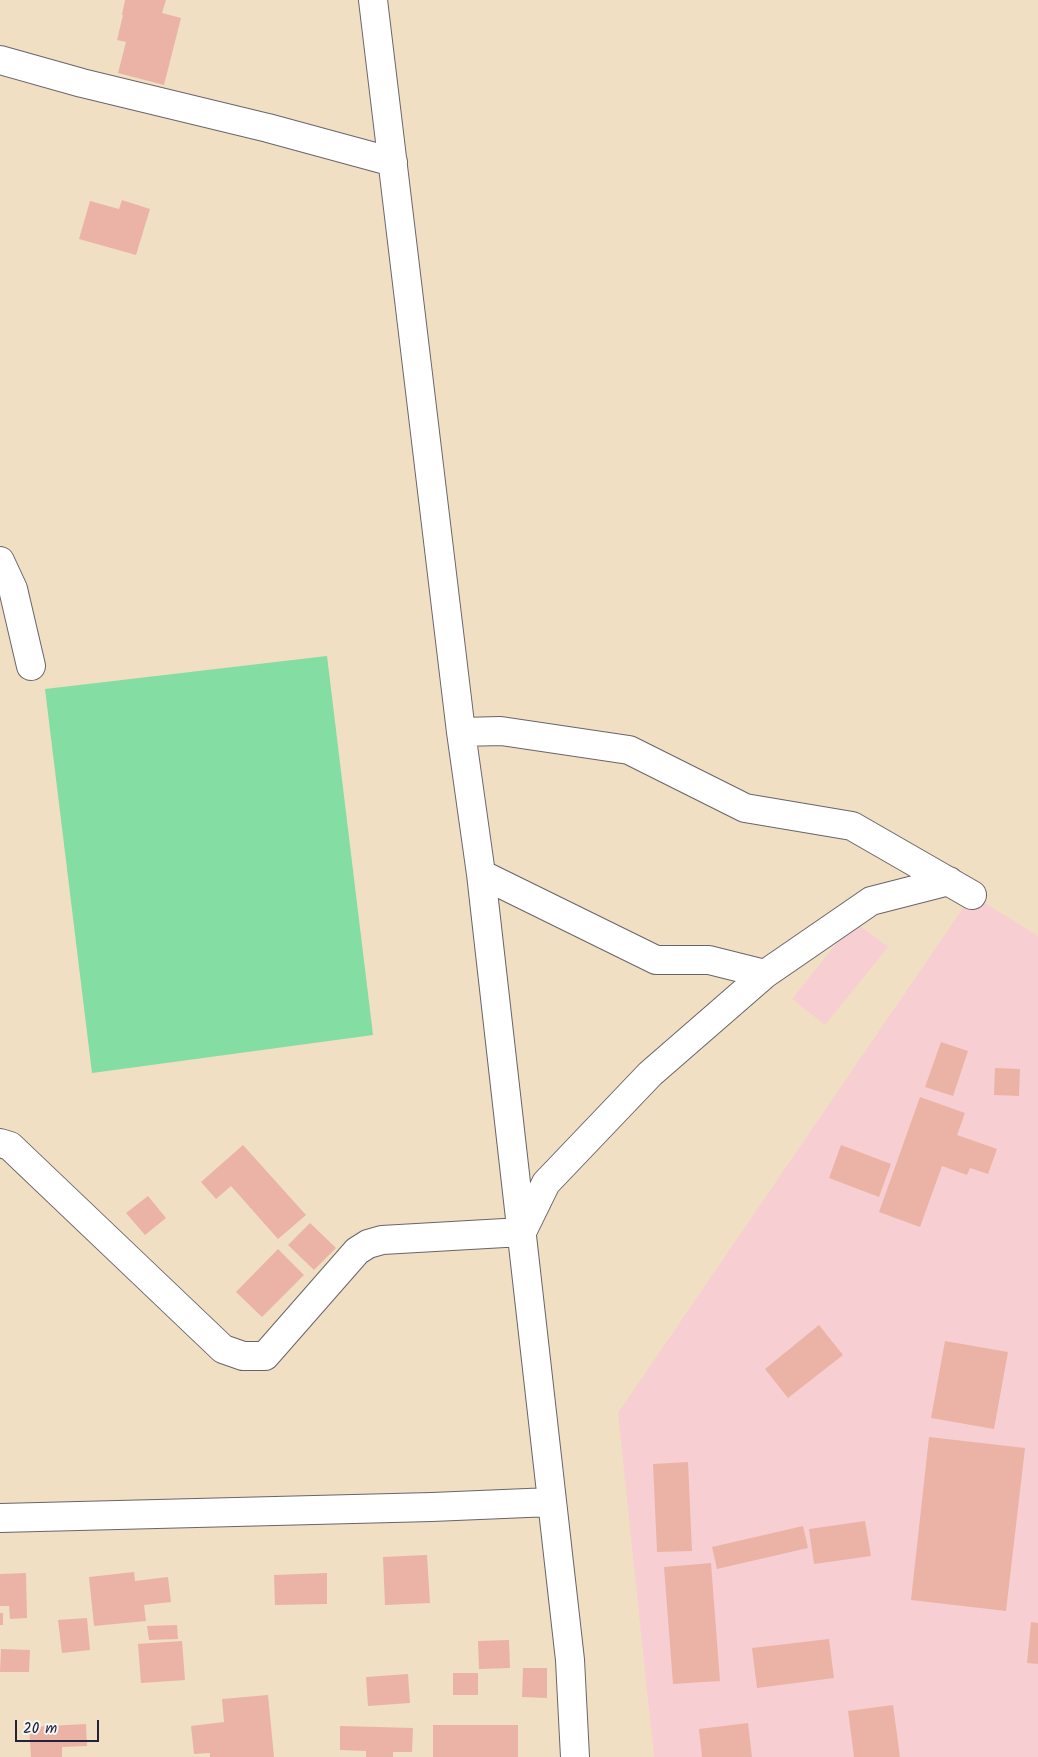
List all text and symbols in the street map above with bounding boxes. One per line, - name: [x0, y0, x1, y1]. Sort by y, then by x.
- scale bar: [18, 1710, 101, 1742]
- text: 20 m: [23, 1717, 57, 1741]

